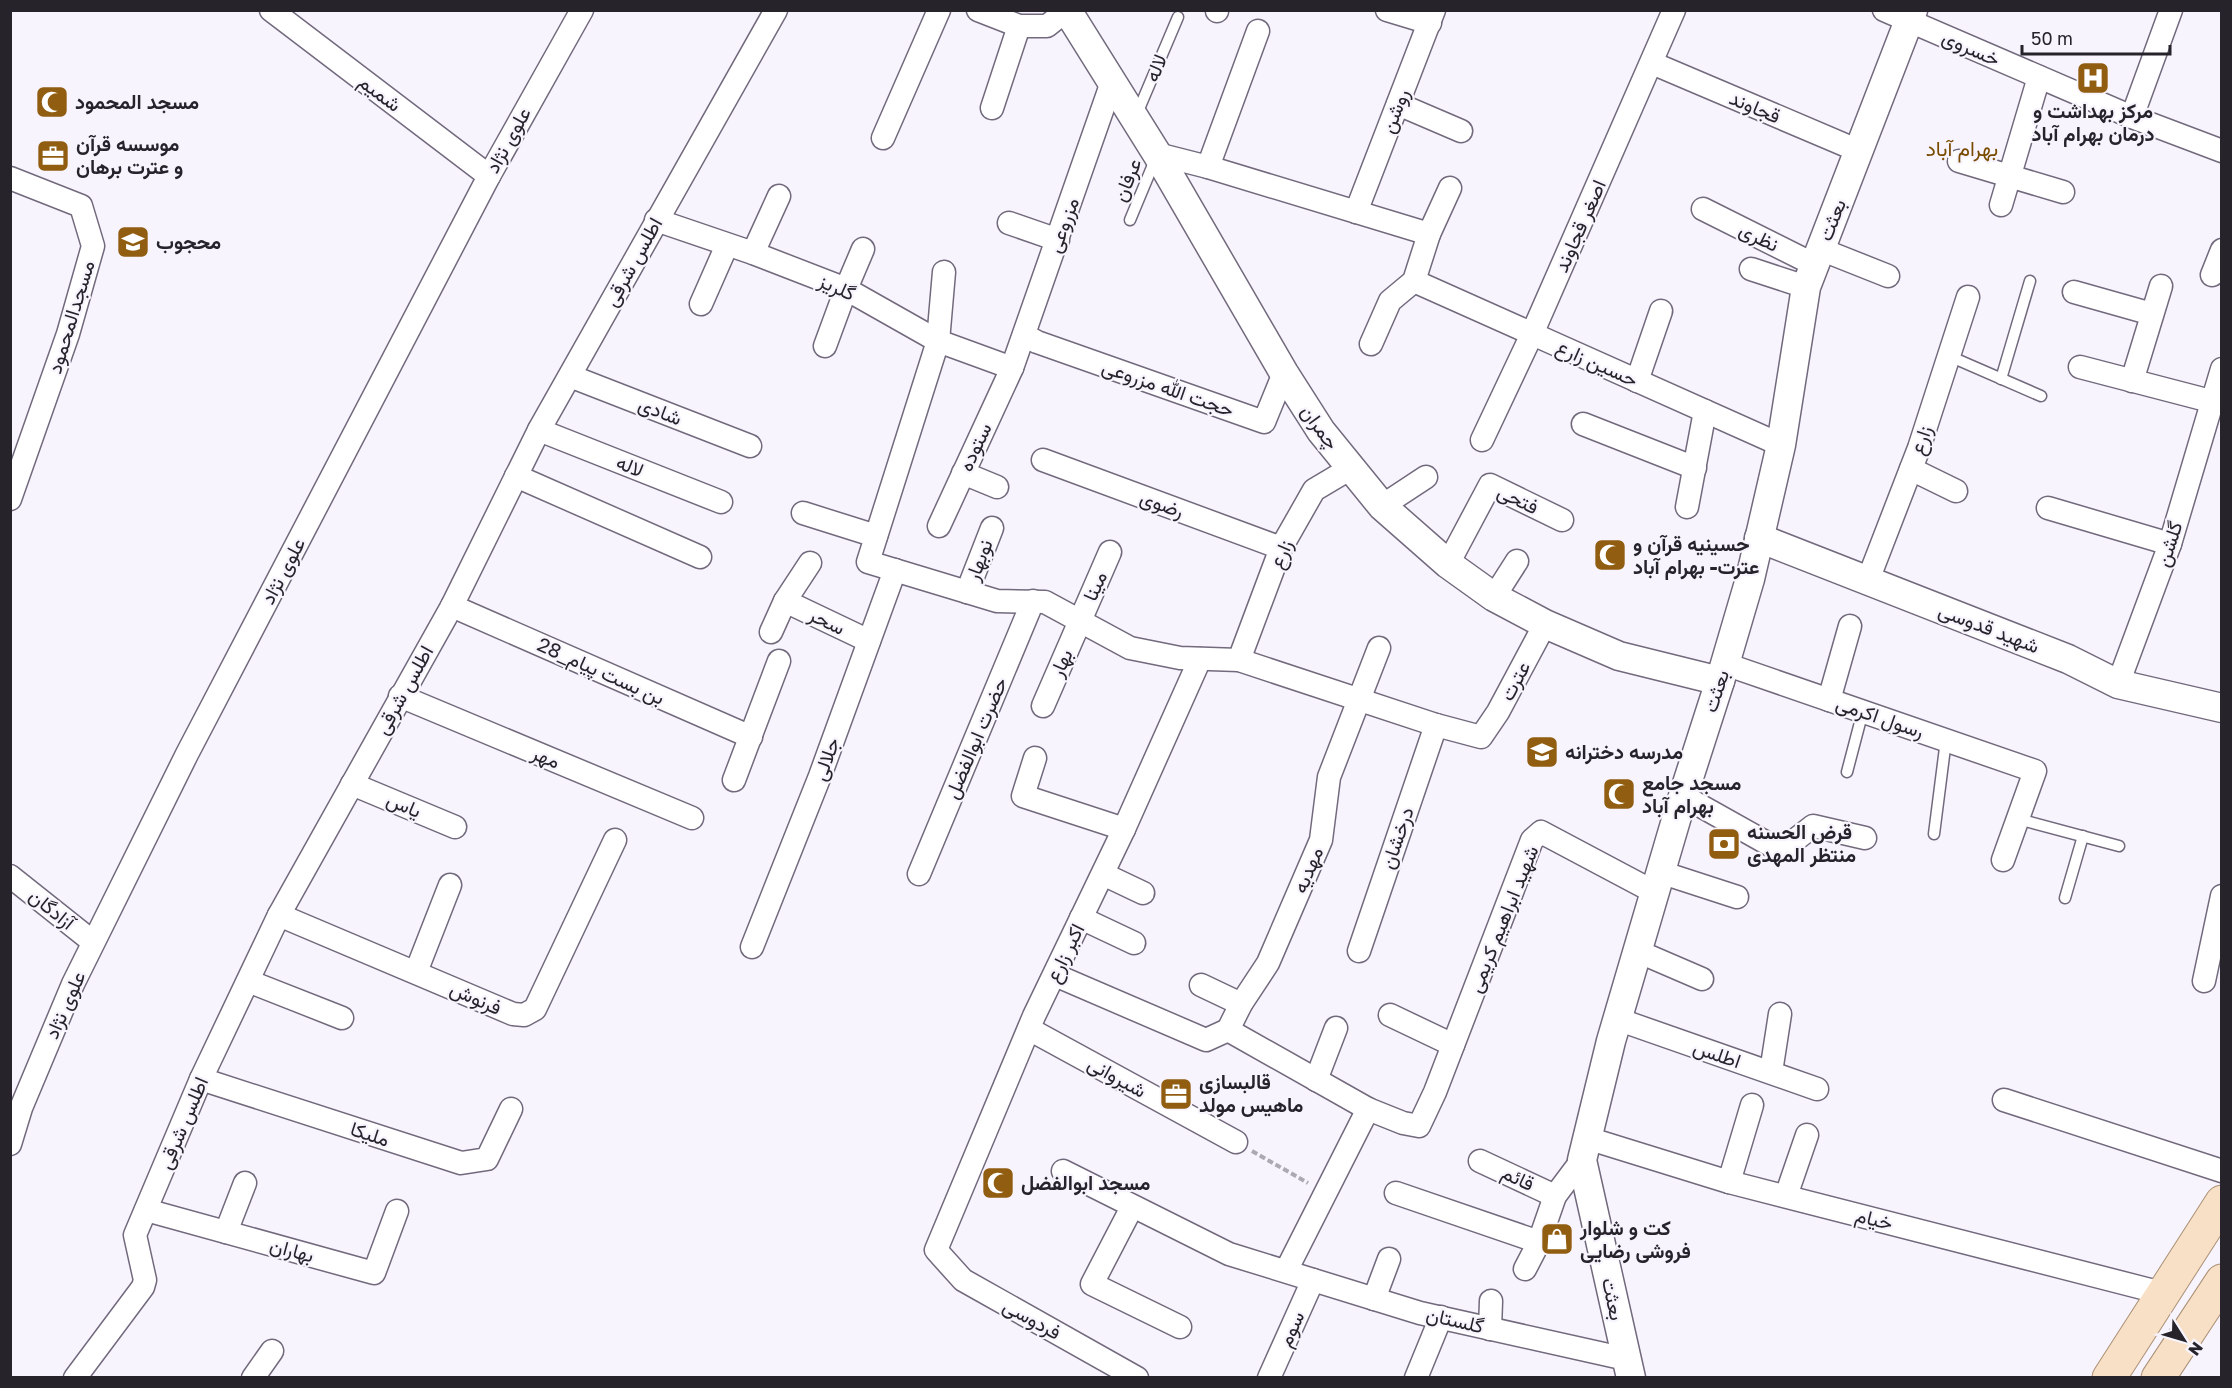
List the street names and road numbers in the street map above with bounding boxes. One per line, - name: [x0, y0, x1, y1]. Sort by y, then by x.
- street label: خسروی: [1938, 24, 2004, 72]
- street label: لاله: [1139, 50, 1171, 85]
- street label: شمیم: [353, 68, 407, 118]
- street label: روشن: [1375, 85, 1415, 137]
- street label: قجاوند: [1725, 85, 1785, 129]
- street label: علوی نژاد: [479, 102, 537, 178]
- street label: عرفان: [1107, 154, 1147, 206]
- street label: اصغر قجاوند: [1548, 176, 1612, 276]
- street label: مزروعی: [1041, 194, 1085, 256]
- street label: بعثت: [1812, 195, 1851, 244]
- street label: اطلس شرقی: [598, 213, 668, 311]
- street label: نظری: [1735, 216, 1783, 258]
- street label: مسجدالمحمود: [41, 257, 101, 377]
- street label: گلریز: [814, 267, 860, 307]
- street label: حسین زارع: [1552, 333, 1642, 393]
- street label: حجت الله مزروعی: [1099, 353, 1237, 423]
- street label: شادی: [635, 391, 686, 430]
- street label: چمران: [1294, 399, 1345, 455]
- street label: ستوده: [952, 419, 998, 475]
- street label: زارع: [1904, 422, 1939, 458]
- street label: لاله: [613, 449, 648, 481]
- street label: فتحی: [1493, 478, 1543, 519]
- street label: رضوی: [1136, 484, 1188, 524]
- street label: گلشن: [2149, 518, 2188, 570]
- street label: علوی نژاد: [255, 533, 311, 609]
- street label: نوبهار: [959, 535, 999, 585]
- street label: زارع: [1263, 535, 1300, 573]
- street label: مینا: [1077, 567, 1112, 605]
- street label: شهید قدوسی: [1935, 597, 2043, 659]
- street label: سحر: [804, 601, 849, 641]
- street label: بن بست پیام_28: [533, 631, 669, 712]
- street label: اطلس شرقی: [369, 641, 439, 739]
- street label: بهار: [1043, 645, 1079, 682]
- street label: عترت: [1494, 657, 1536, 705]
- street label: بعثت: [1697, 666, 1734, 715]
- street label: حضرت ابوالفضل: [939, 673, 1013, 803]
- street label: رسول اکرمی: [1833, 690, 1927, 744]
- street label: جلالی: [806, 734, 845, 784]
- street label: مهر: [527, 739, 564, 775]
- street label: یاس: [383, 786, 425, 823]
- street label: درخشان: [1374, 804, 1420, 872]
- street label: شهید ابراهیم کریمی: [1462, 842, 1544, 996]
- street label: مهدیه: [1287, 843, 1329, 897]
- street label: آزادگان: [24, 883, 81, 936]
- street label: اکبر زارع: [1040, 919, 1091, 987]
- street label: علوی نژاد: [39, 967, 91, 1043]
- street label: فرنوش: [446, 975, 506, 1021]
- street label: اطلس: [1690, 1034, 1744, 1073]
- street label: شیروانی: [1083, 1050, 1151, 1104]
- street label: اطلس شرقی: [152, 1073, 214, 1173]
- street label: ملیکا: [347, 1115, 393, 1152]
- street label: قائم: [1497, 1159, 1539, 1197]
- street label: خیام: [1853, 1202, 1895, 1236]
- street label: بهاران: [267, 1232, 317, 1268]
- street label: بعثت: [1597, 1275, 1630, 1323]
- street label: فردوسی: [998, 1292, 1066, 1346]
- street label: گلستان: [1424, 1301, 1487, 1337]
- street label: سوم: [1272, 1307, 1310, 1351]

